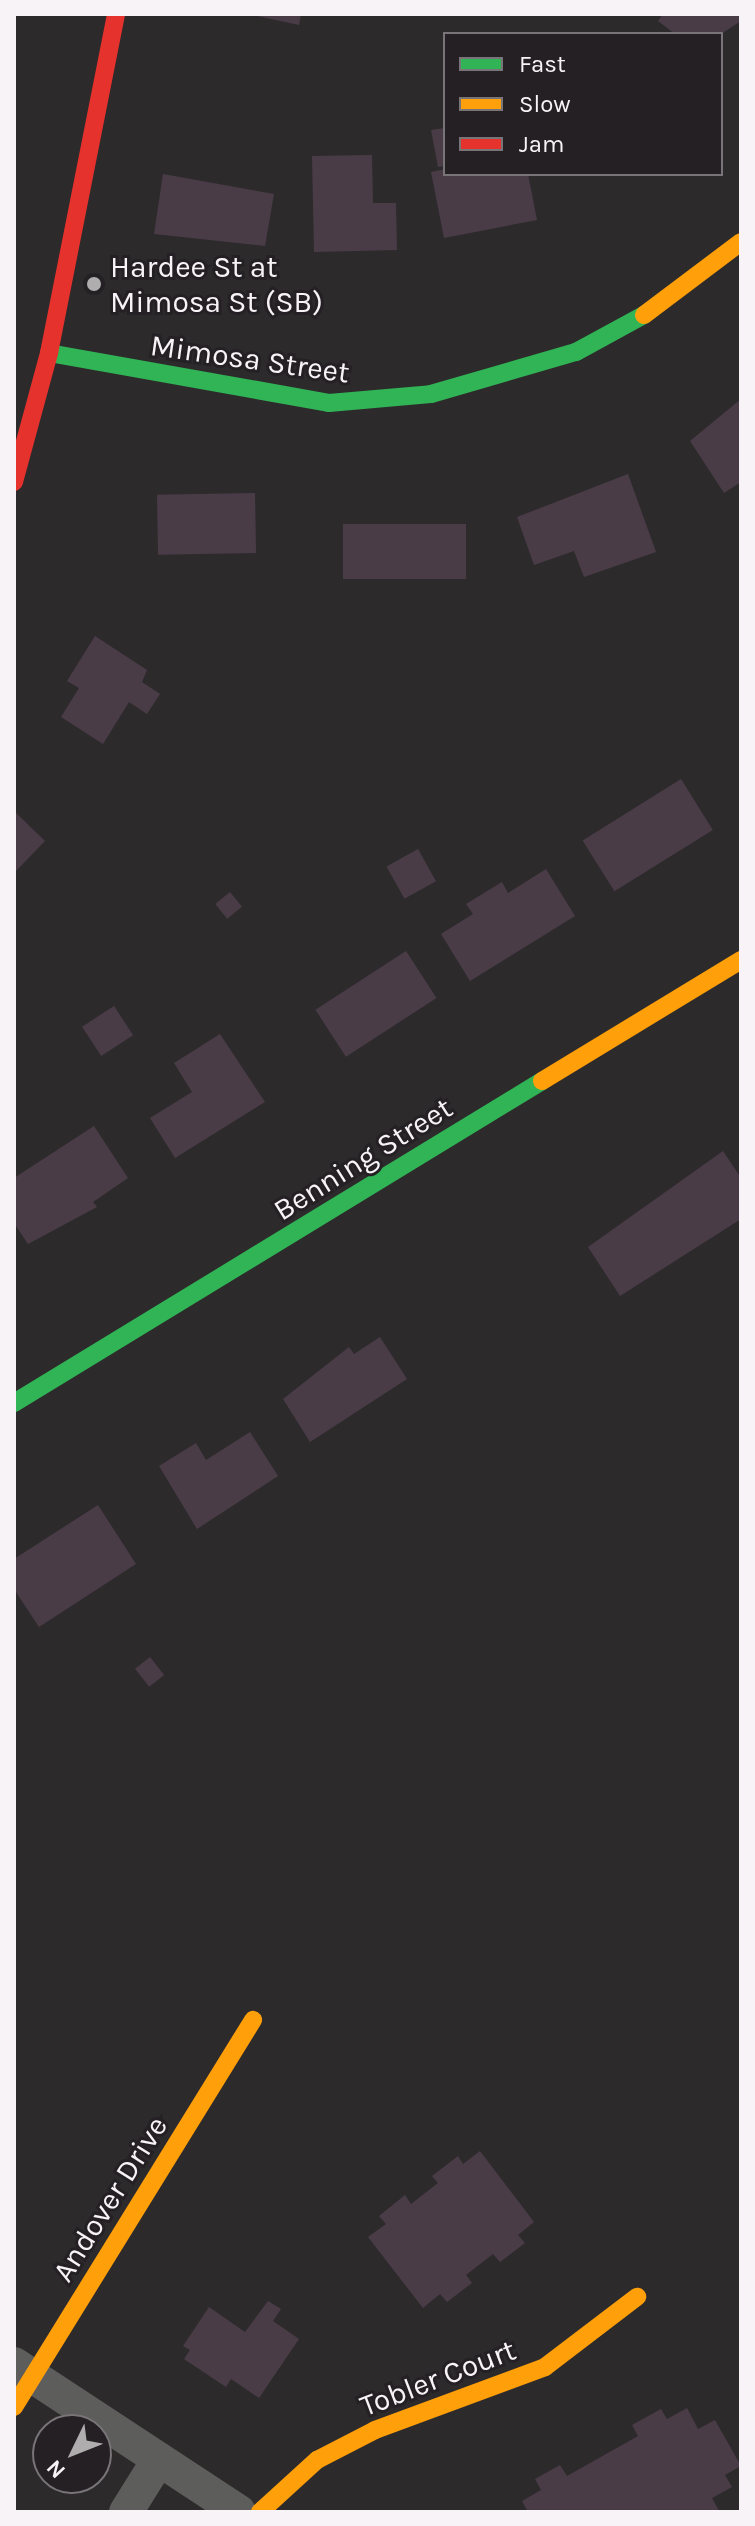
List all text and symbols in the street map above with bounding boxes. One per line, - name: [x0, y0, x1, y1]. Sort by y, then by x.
- legend: [443, 32, 723, 176]
- text: Fast: [519, 50, 566, 78]
- text: Slow: [519, 90, 571, 118]
- text: Jam: [519, 130, 564, 158]
- place label: Hardee St at Mimosa St (SB): [110, 249, 323, 320]
- marker: Hardee St at Mimosa St (SB): [85, 275, 103, 293]
- street label: Mimosa Street: [148, 327, 352, 391]
- street label: Benning Street: [267, 1090, 459, 1228]
- street label: Andover Drive: [45, 2110, 175, 2288]
- street label: Tobler Court: [355, 2332, 521, 2424]
- north arrow: [32, 2414, 112, 2494]
- text: N: [41, 2454, 71, 2484]

